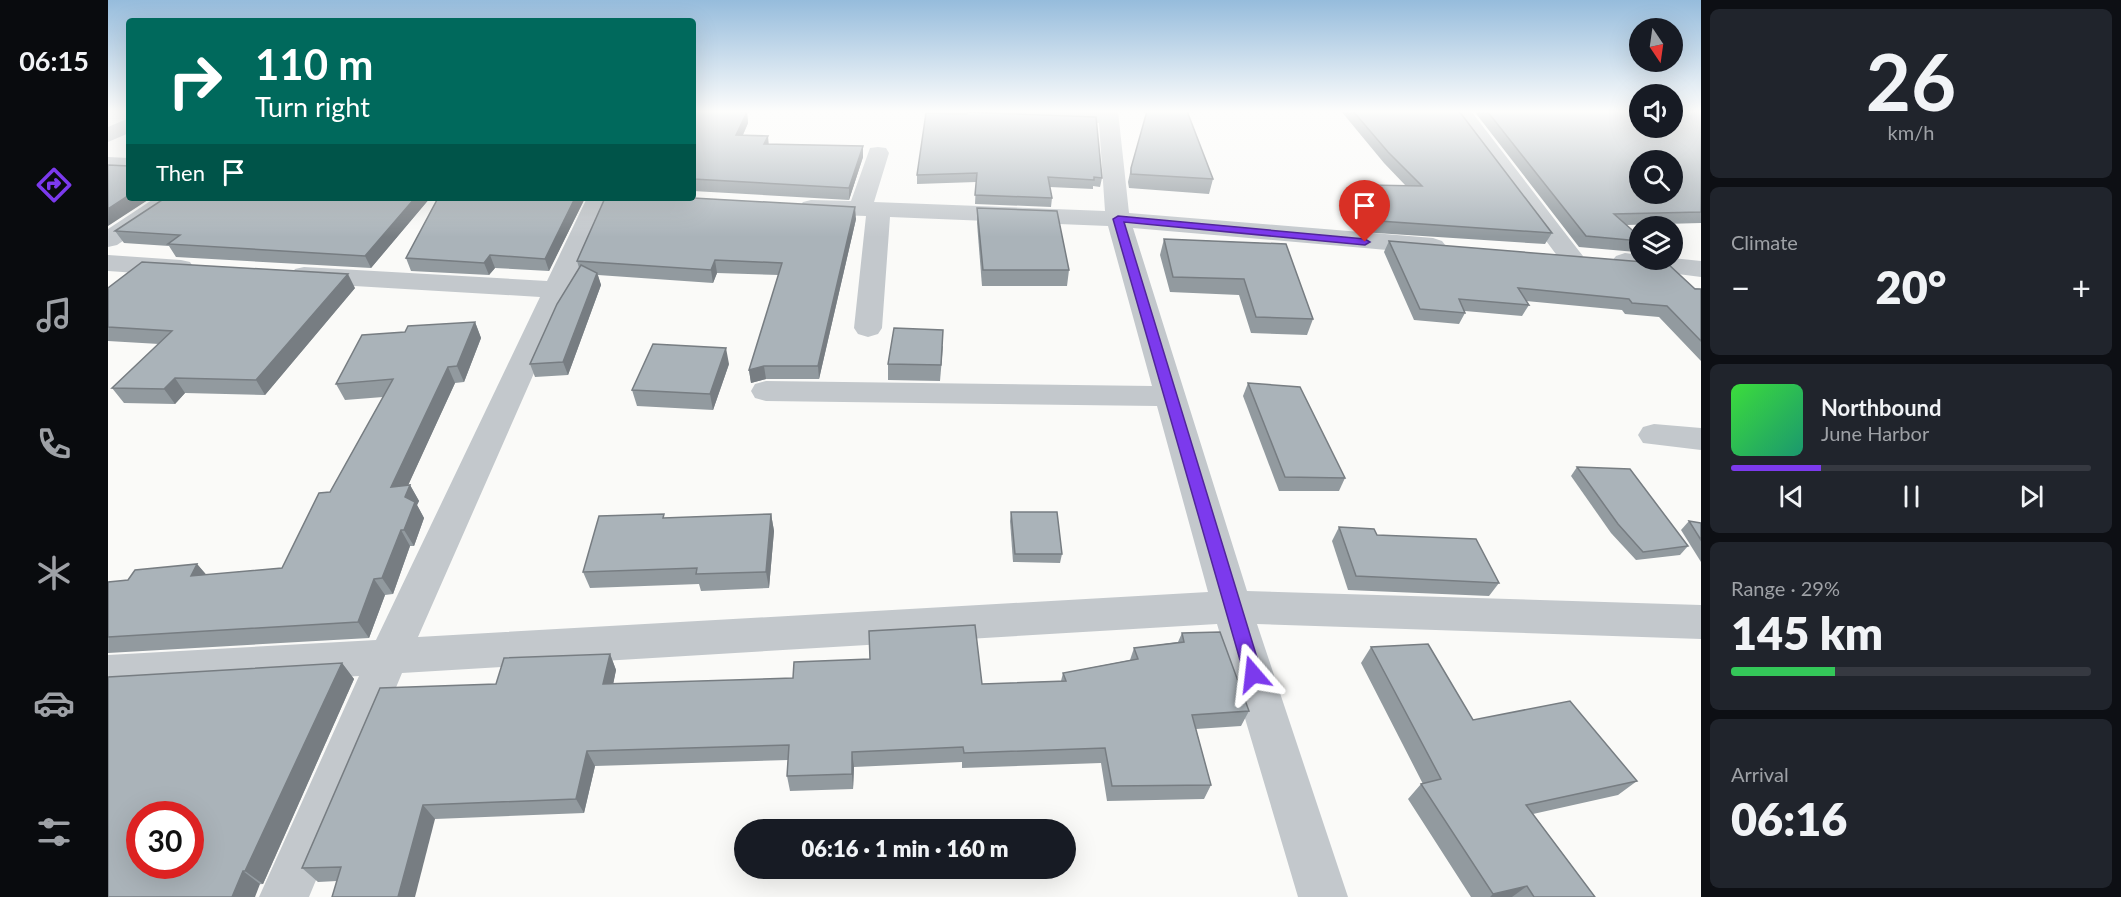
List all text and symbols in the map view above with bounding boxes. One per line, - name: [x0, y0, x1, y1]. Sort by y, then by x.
- north arrow: [1629, 18, 1683, 72]
- map controls: [1629, 18, 1683, 270]
- text: 26: [1866, 34, 1956, 128]
- text: 110 m: [255, 39, 373, 89]
- icon: right: [156, 42, 234, 120]
- text: 06:15: [19, 44, 89, 77]
- button: sound: [1629, 84, 1683, 138]
- text: Turn right: [255, 90, 370, 123]
- text: km/h: [1888, 120, 1934, 144]
- button: search: [1629, 150, 1683, 204]
- icon: arrive: [217, 156, 250, 189]
- text: Then: [156, 159, 205, 186]
- icon: directions: [33, 164, 75, 206]
- pin: [1339, 180, 1390, 242]
- icon: arrive: [1348, 189, 1381, 222]
- button: layers: [1629, 216, 1683, 270]
- text: Climate: [1731, 230, 1798, 254]
- text: 20°: [1876, 260, 1946, 314]
- text: −: [1731, 267, 1750, 307]
- text: +: [2072, 267, 2091, 307]
- icon: music: [33, 294, 75, 336]
- text: Northbound: [1821, 394, 1941, 421]
- text: June Harbor: [1821, 421, 1929, 445]
- icon: phone: [33, 423, 75, 465]
- icon: previous: [1775, 480, 1808, 513]
- icon: pause: [1895, 480, 1928, 513]
- icon: next: [2015, 480, 2048, 513]
- icon: climate: [33, 552, 75, 594]
- text: Range · 29%: [1731, 576, 1840, 600]
- text: 145 km: [1731, 606, 1883, 660]
- position arrow: [1221, 642, 1285, 706]
- icon: car: [33, 682, 75, 724]
- text: Arrival: [1731, 762, 1789, 786]
- text: 06:16: [1731, 792, 1847, 846]
- speed limit sign: 30: [126, 801, 204, 879]
- icon: filters: [33, 811, 75, 853]
- text: 06:16 · 1 min · 160 m: [802, 835, 1008, 862]

